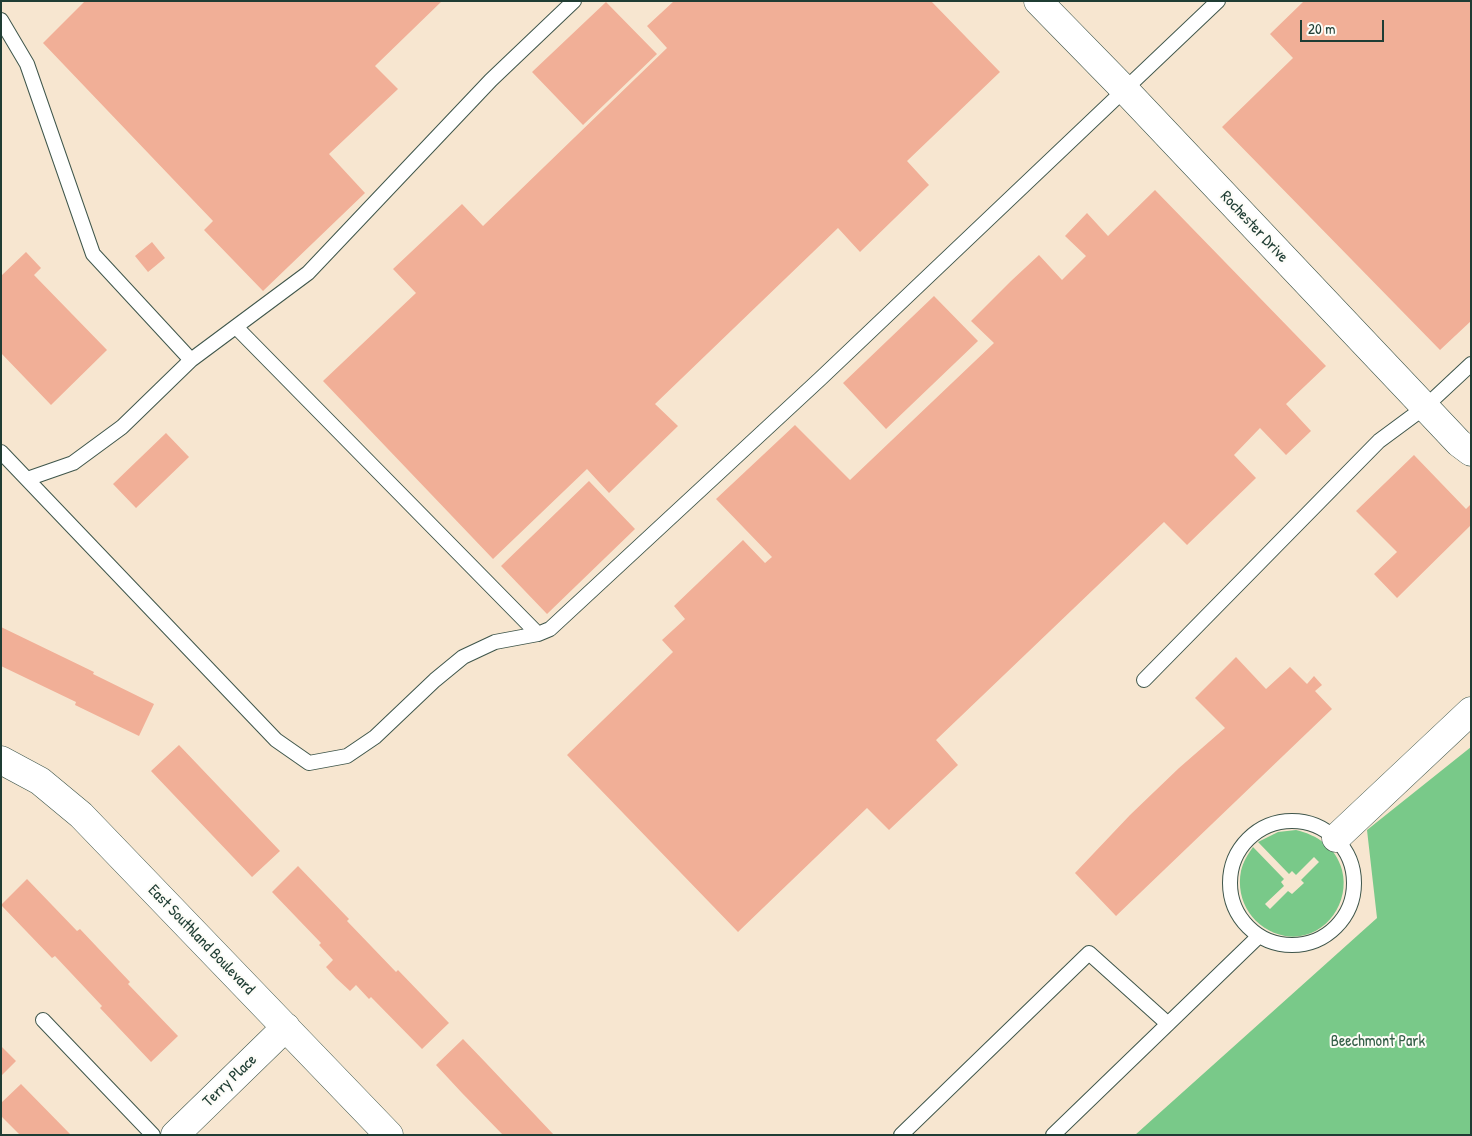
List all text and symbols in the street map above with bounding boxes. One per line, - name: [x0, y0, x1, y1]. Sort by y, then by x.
- scale bar: [1302, 10, 1386, 42]
- text: 20 m: [1308, 18, 1335, 39]
- street label: Rochester Drive: [1216, 187, 1292, 267]
- street label: East Southland Boulevard: [144, 881, 258, 999]
- park label: Beechmont Park: [1331, 1032, 1425, 1052]
- street label: Terry Place: [199, 1051, 261, 1111]

